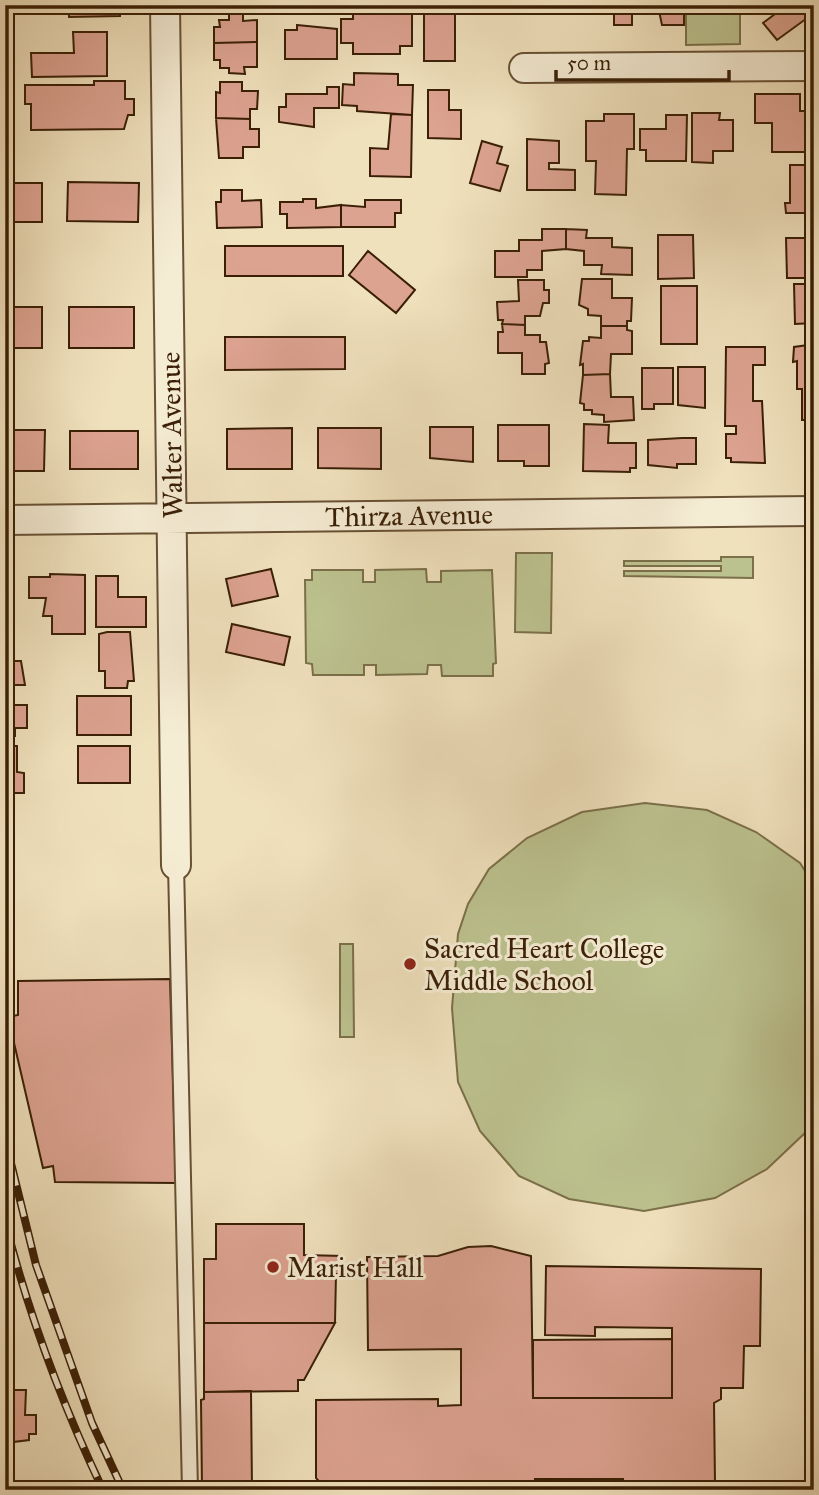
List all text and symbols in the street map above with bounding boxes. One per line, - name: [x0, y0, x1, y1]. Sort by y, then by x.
- scale bar: [556, 38, 730, 82]
- text: 50 m: [567, 50, 612, 76]
- street label: Walter Avenue: [153, 351, 190, 519]
- street label: Thirza Avenue: [325, 497, 493, 534]
- place label: Sacred Heart College Middle School: [424, 931, 664, 998]
- marker: Sacred Heart College Middle School: [402, 956, 418, 972]
- place label: Marist Hall: [287, 1250, 424, 1285]
- marker: Marist Hall: [265, 1259, 281, 1275]

